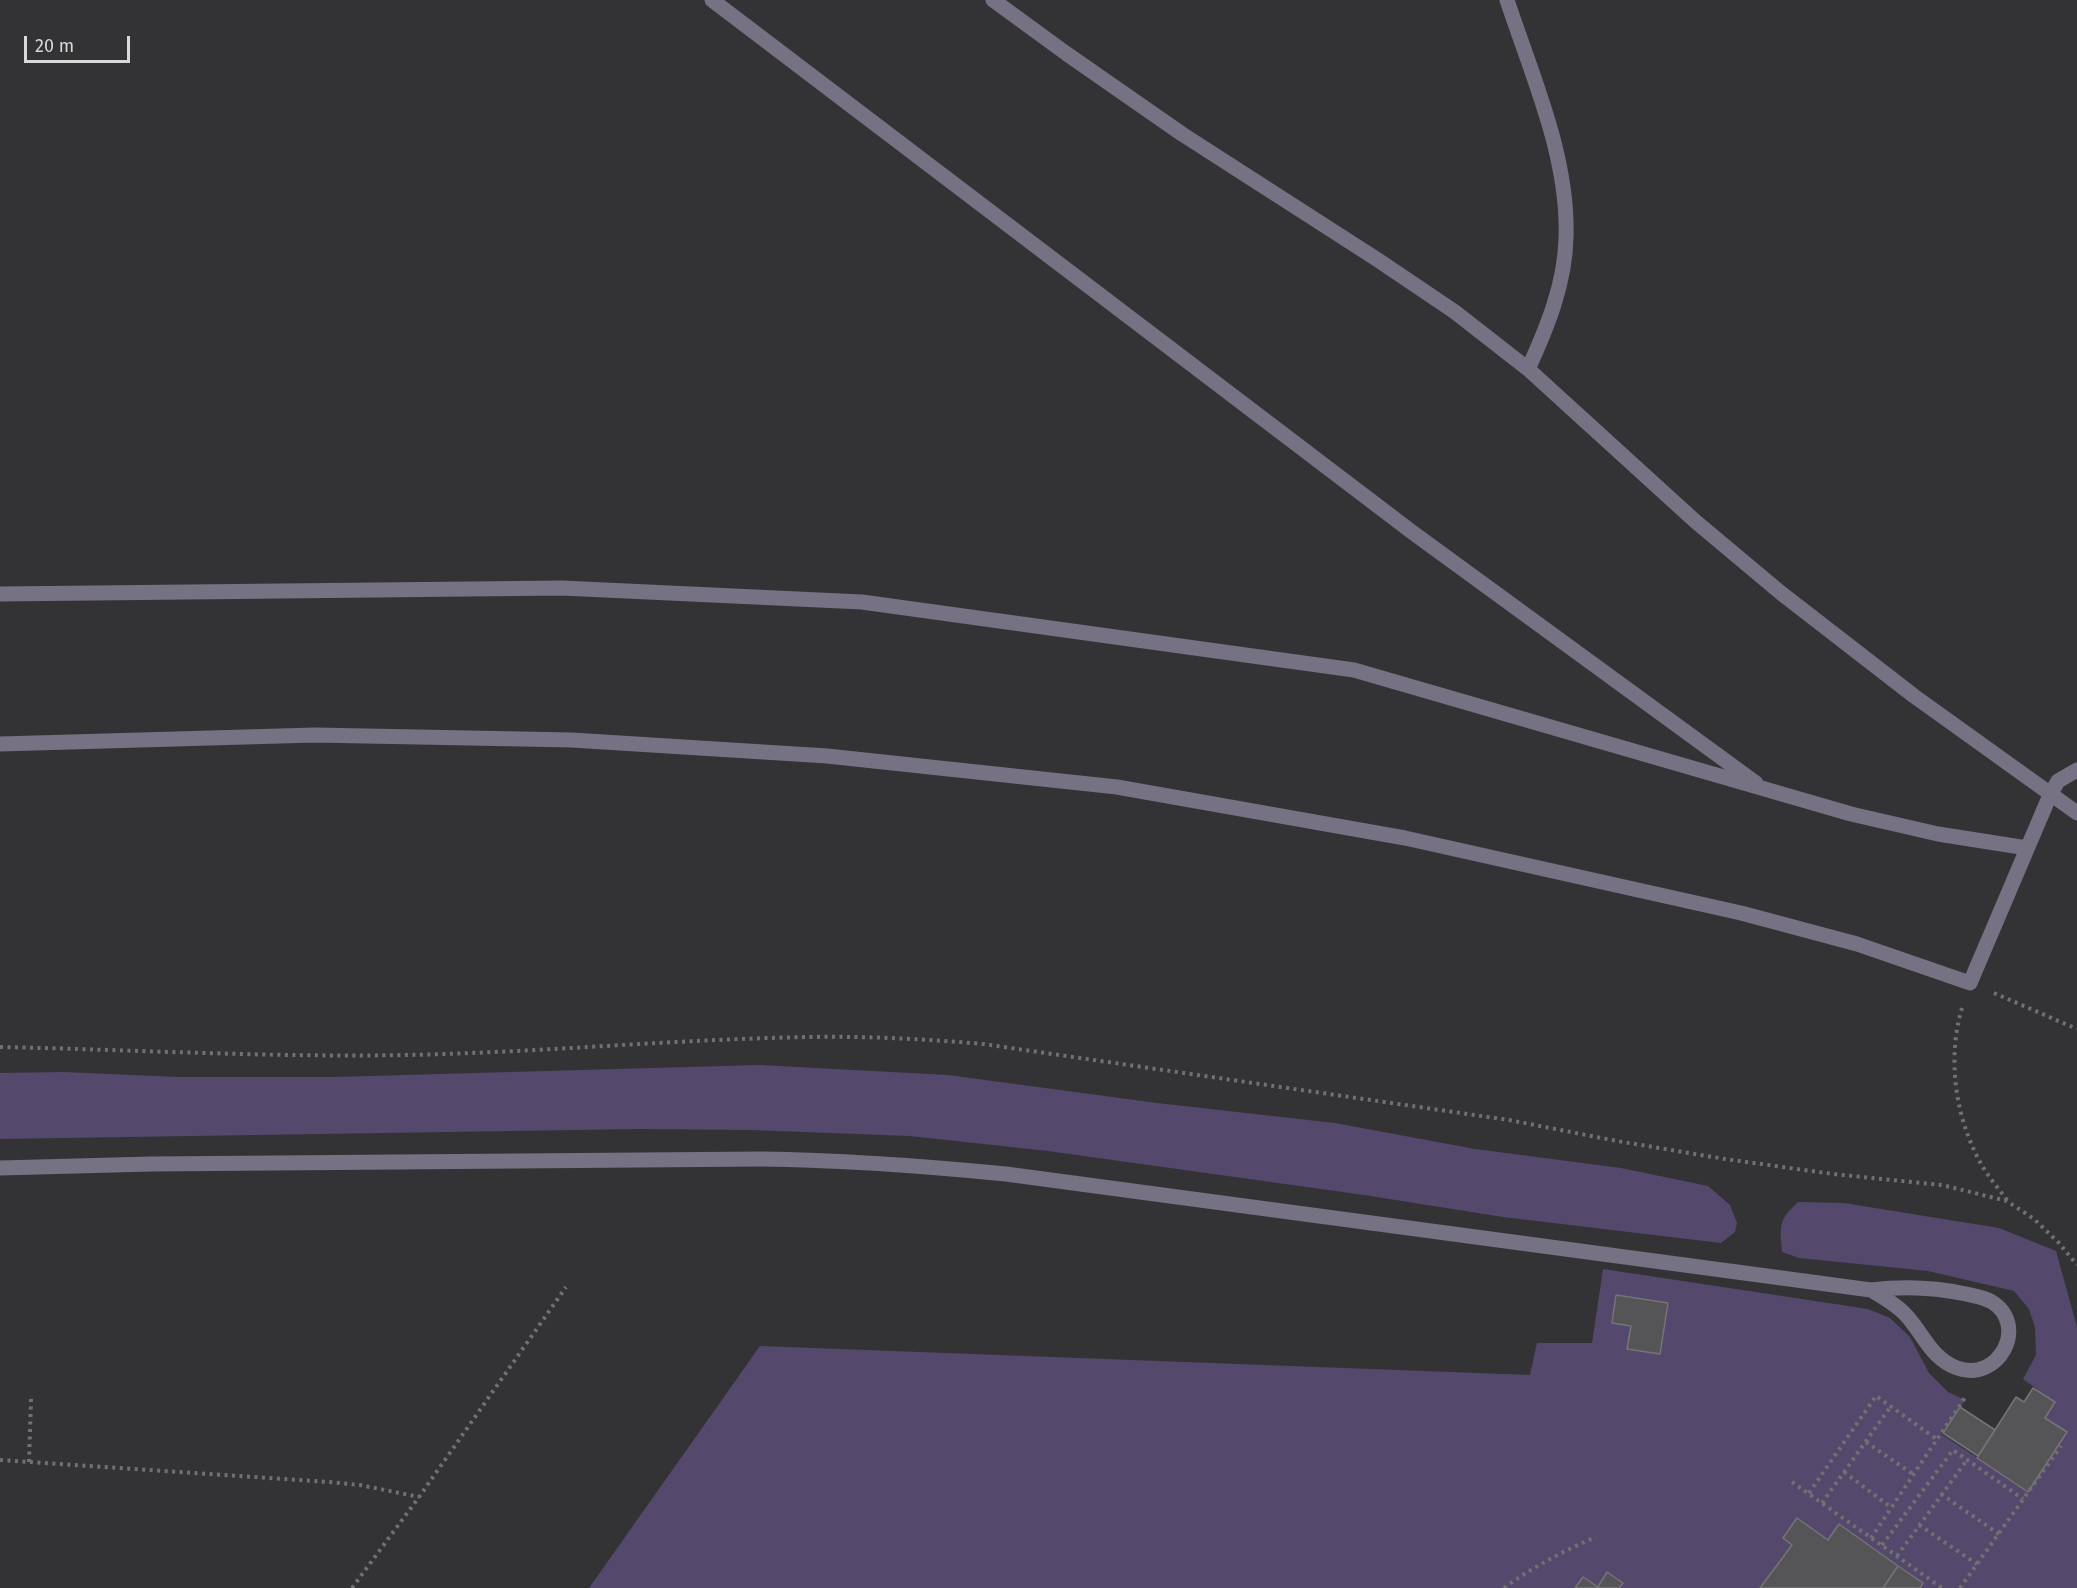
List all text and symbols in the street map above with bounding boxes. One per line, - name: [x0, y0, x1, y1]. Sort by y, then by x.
- scale bar: [27, 24, 134, 62]
- text: 20 m: [35, 35, 74, 57]

